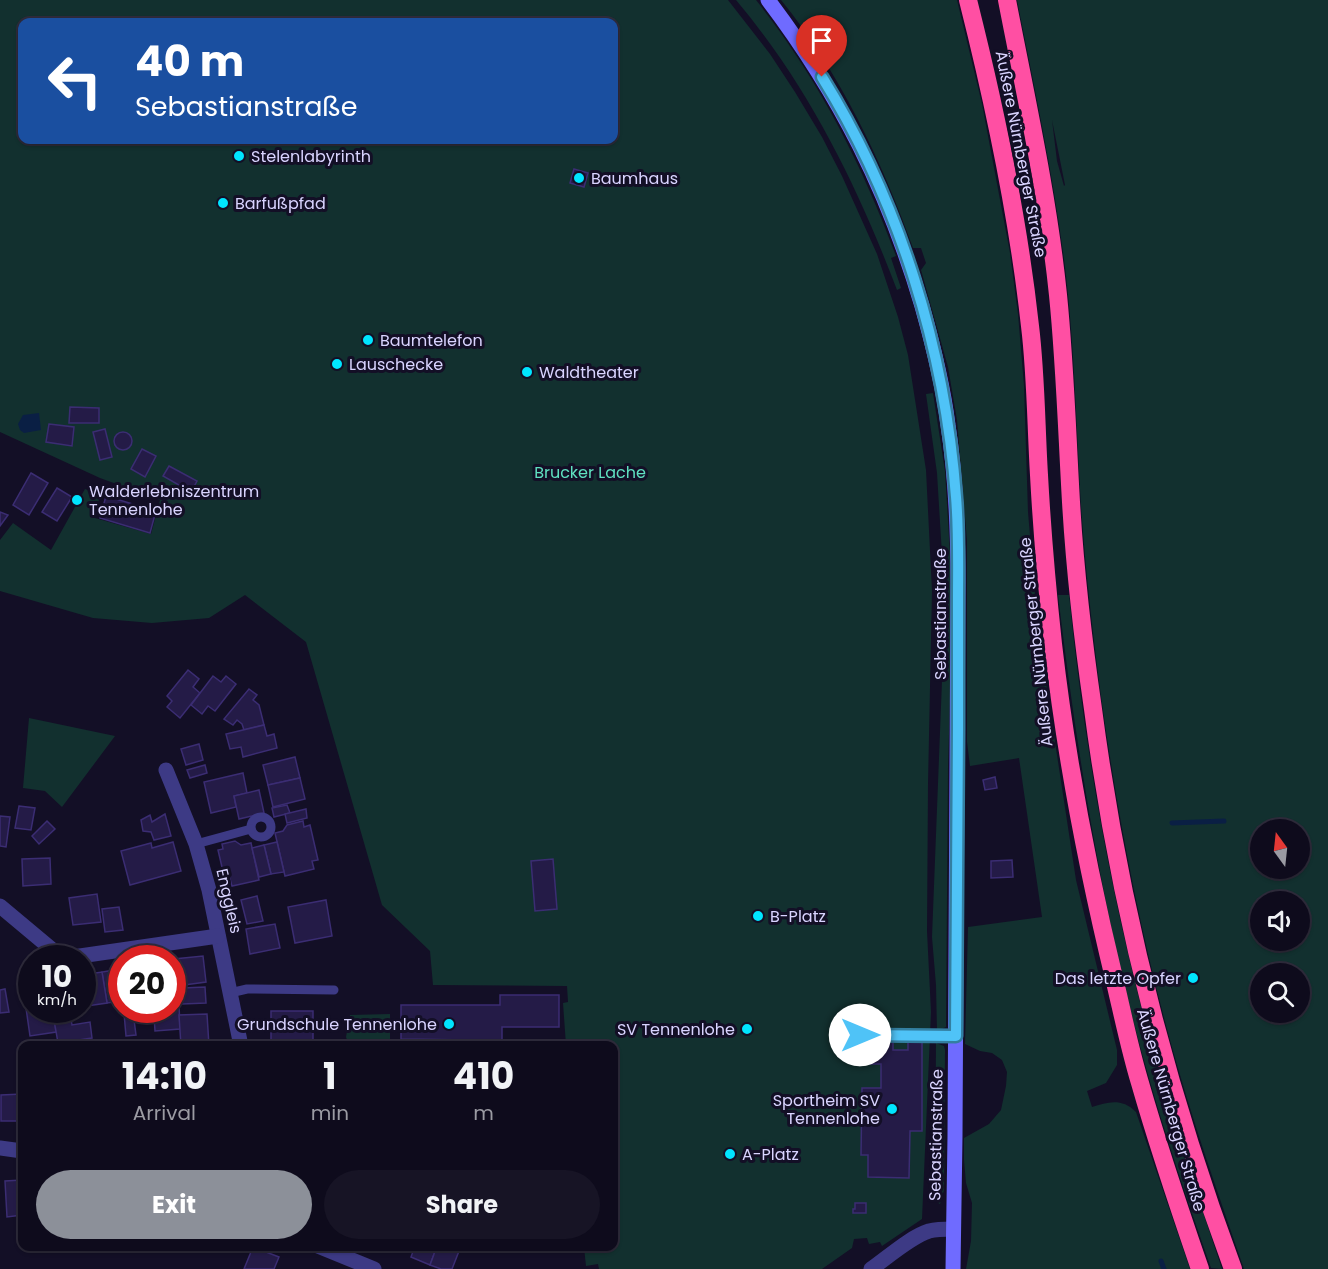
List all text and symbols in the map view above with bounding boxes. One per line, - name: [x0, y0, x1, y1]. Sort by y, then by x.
- pin: [796, 15, 847, 77]
- icon: arrive: [805, 24, 838, 57]
- text: 40 m: [135, 32, 244, 91]
- icon: left: [36, 42, 114, 120]
- street label: Äußere Nürnberger Straße: [990, 49, 1052, 259]
- text: Sebastianstraße: [135, 88, 358, 125]
- place label: Stelenlabyrinth: [251, 145, 371, 168]
- marker: Stelenlabyrinth: [232, 149, 246, 163]
- place label: Baumhaus: [591, 167, 678, 190]
- marker: Baumhaus: [572, 171, 586, 185]
- place label: Barfußpfad: [235, 192, 326, 215]
- marker: Barfußpfad: [216, 196, 230, 210]
- place label: Baumtelefon: [380, 329, 483, 352]
- marker: Baumtelefon: [361, 333, 375, 347]
- place label: Lauschecke: [349, 353, 443, 376]
- marker: Lauschecke: [330, 357, 344, 371]
- place label: Waldtheater: [539, 361, 639, 384]
- marker: Waldtheater: [520, 365, 534, 379]
- park label: Brucker Lache: [534, 461, 646, 484]
- place label: Walderlebniszentrum Tennenlohe: [89, 480, 259, 521]
- marker: Walderlebniszentrum Tennenlohe: [70, 493, 84, 507]
- street label: Äußere Nürnberger Straße: [1014, 536, 1058, 748]
- street label: Sebastianstraße: [929, 548, 952, 680]
- north arrow: [1250, 819, 1310, 879]
- map controls: [1250, 819, 1310, 1023]
- street label: Enggleis: [210, 866, 248, 936]
- button: sound: [1250, 891, 1310, 951]
- place label: B-Platz: [770, 905, 826, 928]
- marker: B-Platz: [751, 909, 765, 923]
- speed limit sign: 20: [108, 945, 186, 1023]
- text: 10: [42, 955, 72, 998]
- button: search: [1250, 963, 1310, 1023]
- place label: Das letzte Opfer: [1055, 967, 1181, 990]
- marker: Das letzte Opfer: [1186, 971, 1200, 985]
- text: km/h: [37, 989, 77, 1010]
- position arrow: [828, 1003, 892, 1067]
- street label: Äußere Nürnberger Straße: [1131, 1006, 1211, 1214]
- place label: Grundschule Tennenlohe: [237, 1013, 437, 1036]
- marker: Grundschule Tennenlohe: [442, 1017, 456, 1031]
- place label: SV Tennenlohe: [617, 1018, 735, 1041]
- marker: SV Tennenlohe: [740, 1022, 754, 1036]
- text: 14:10: [122, 1051, 207, 1102]
- text: 1: [323, 1051, 337, 1102]
- text: 410: [453, 1051, 514, 1102]
- street label: Sebastianstraße: [923, 1069, 949, 1201]
- place label: Sportheim SV Tennenlohe: [773, 1089, 880, 1130]
- text: Arrival: [133, 1099, 196, 1127]
- text: min: [311, 1099, 349, 1127]
- text: m: [473, 1099, 494, 1127]
- marker: Sportheim SV Tennenlohe: [885, 1102, 899, 1116]
- place label: A-Platz: [742, 1143, 799, 1166]
- marker: A-Platz: [723, 1147, 737, 1161]
- button: Exit: [36, 1170, 312, 1239]
- button: Share: [324, 1170, 600, 1239]

